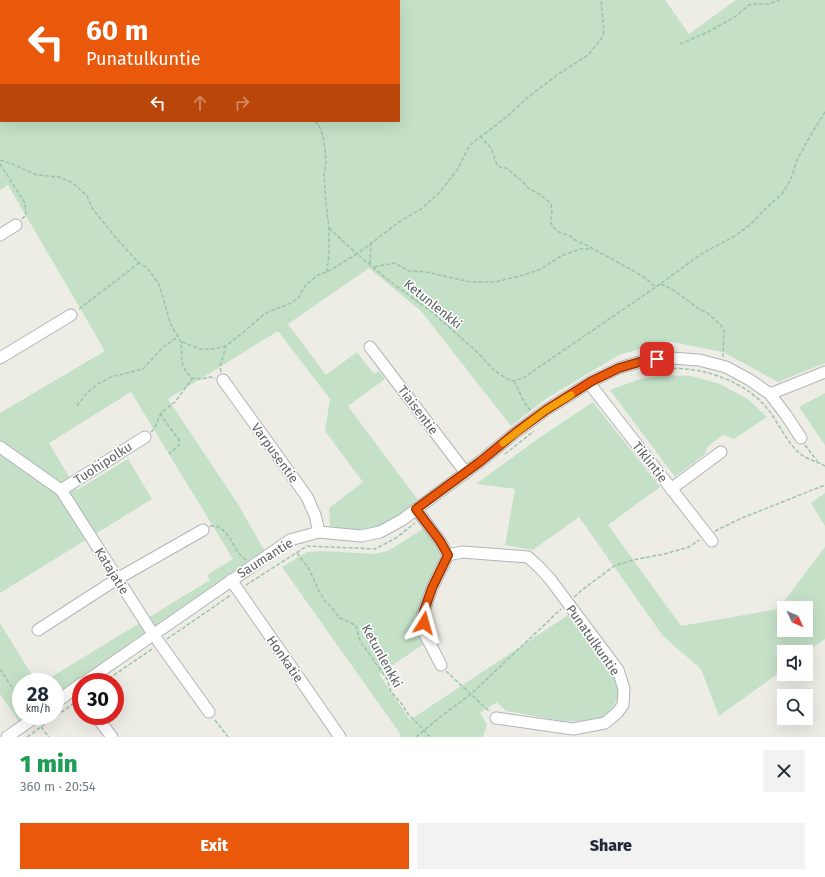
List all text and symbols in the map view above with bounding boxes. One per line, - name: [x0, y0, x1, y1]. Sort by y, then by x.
- text: 60 m: [86, 14, 148, 47]
- icon: left: [20, 16, 72, 68]
- text: Punatulkuntie: [86, 48, 201, 70]
- icon: left: [147, 92, 169, 114]
- icon: ahead: [189, 92, 211, 114]
- icon: right: [231, 92, 253, 114]
- street label: Ketunlenkki: [401, 276, 465, 332]
- pin: [640, 342, 674, 376]
- icon: arrive: [646, 348, 668, 370]
- street label: Tiaisentie: [395, 383, 441, 437]
- street label: Varpusentie: [248, 420, 302, 486]
- street label: Tuohipolku: [71, 439, 135, 487]
- street label: Tiklintie: [629, 439, 671, 485]
- street label: Saumantie: [234, 535, 296, 581]
- street label: Katajatie: [92, 545, 132, 597]
- north arrow: [777, 601, 813, 637]
- map controls: [777, 601, 813, 725]
- position arrow: [403, 602, 445, 644]
- street label: Punatulkuntie: [563, 602, 623, 678]
- street label: Ketunlenkki: [359, 622, 405, 690]
- street label: Honkatie: [264, 633, 306, 685]
- button: sound: [777, 645, 813, 681]
- speed limit sign: 30: [72, 673, 124, 725]
- text: 28: [27, 682, 49, 706]
- button: search: [777, 689, 813, 725]
- text: km/h: [26, 703, 50, 715]
- text: 1 min: [20, 750, 78, 778]
- button: close: [763, 750, 805, 792]
- text: 360 m · 20:54: [20, 779, 96, 794]
- button: Exit: [20, 823, 409, 869]
- button: Share: [417, 823, 805, 869]

